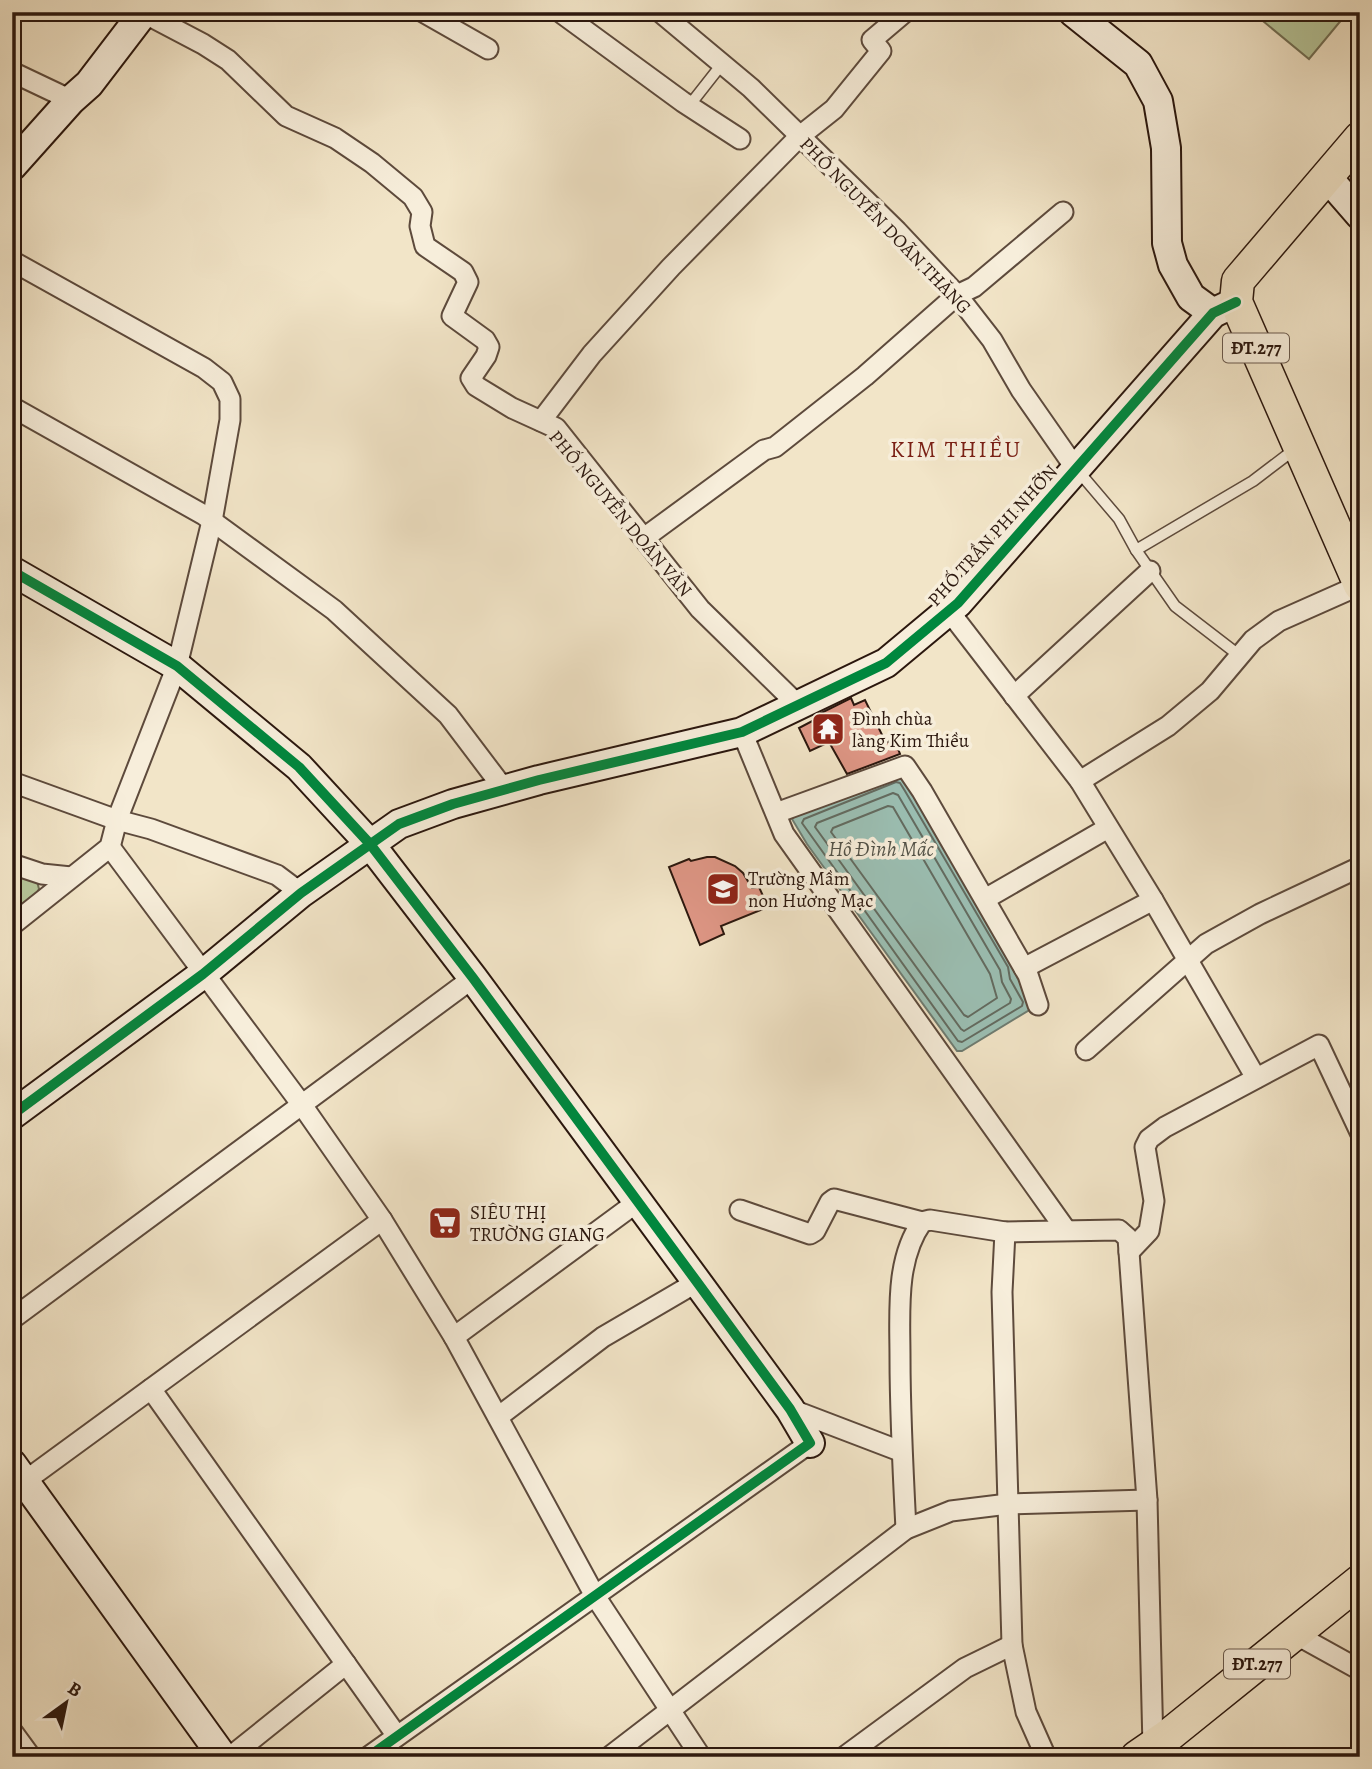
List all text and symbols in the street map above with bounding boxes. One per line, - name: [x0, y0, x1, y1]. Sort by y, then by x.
- street label: PHỐ NGUYỄN DOÃN THĂNG: [794, 132, 977, 320]
- road number: ĐT.277: [1223, 334, 1289, 362]
- street label: PHỐ NGUYỄN DOÃN VĂN: [543, 425, 698, 603]
- district label: KIM THIỀU: [890, 434, 1022, 465]
- street label: PHỐ TRẦN PHI NHỠN: [922, 459, 1064, 612]
- place label: Đình chùa làng Kim Thiều: [852, 706, 970, 754]
- temple icon: Đình chùa làng Kim Thiều: [809, 710, 847, 748]
- water label: Hồ Đình Mấc: [828, 835, 935, 863]
- place label: Trường Mầm non Hương Mạc: [748, 866, 873, 914]
- school or university icon: Trường Mầm non Hương Mạc: [704, 870, 742, 908]
- place label: SIÊU THỊ TRƯỜNG GIANG: [470, 1200, 605, 1248]
- supermarket icon: SIÊU THỊ TRƯỜNG GIANG: [426, 1204, 464, 1242]
- road number: ĐT.277: [1224, 1650, 1290, 1679]
- north arrow: [32, 1668, 102, 1738]
- text: B: [63, 1675, 87, 1704]

